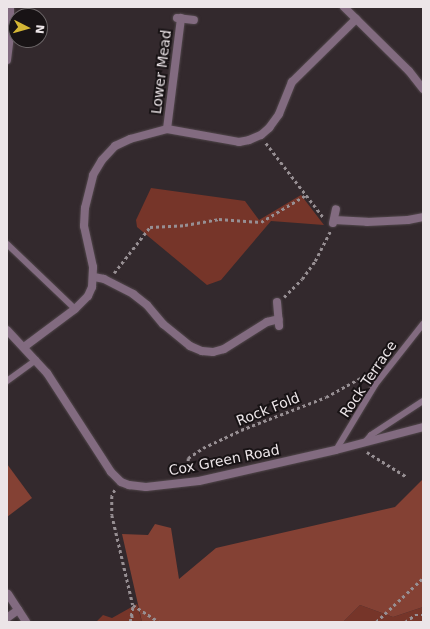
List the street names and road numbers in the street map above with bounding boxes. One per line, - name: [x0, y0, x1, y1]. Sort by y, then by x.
- street label: Lower Mead: [148, 29, 174, 115]
- street label: Rock Terrace: [336, 337, 400, 421]
- street label: Rock Fold: [234, 389, 302, 429]
- street label: Cox Green Road: [167, 441, 281, 479]

